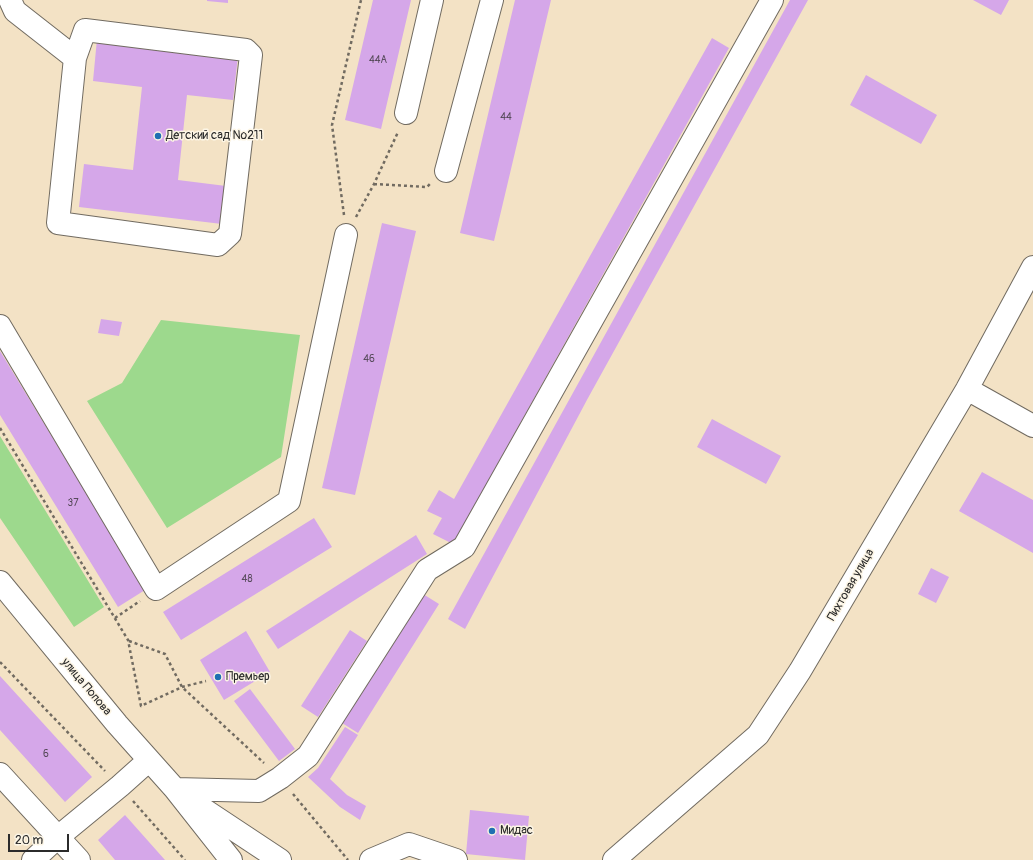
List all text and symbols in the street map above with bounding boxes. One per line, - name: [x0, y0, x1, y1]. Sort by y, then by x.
- house number: 44А: [369, 54, 387, 66]
- house number: 44: [500, 111, 512, 123]
- place label: Детский сад №211: [166, 129, 263, 143]
- marker: Детский сад №211: [153, 131, 163, 141]
- house number: 46: [363, 353, 375, 365]
- house number: 37: [68, 497, 78, 509]
- street label: Пихтовая улица: [825, 546, 877, 624]
- house number: 48: [242, 573, 252, 585]
- street label: улица Попова: [58, 655, 114, 719]
- place label: Премьер: [226, 670, 270, 684]
- marker: Премьер: [213, 672, 223, 682]
- house number: 6: [43, 748, 49, 760]
- place label: Мидас: [500, 824, 533, 838]
- scale bar: [10, 826, 71, 852]
- marker: Мидас: [487, 826, 497, 836]
- text: 20 m: [15, 833, 43, 848]

